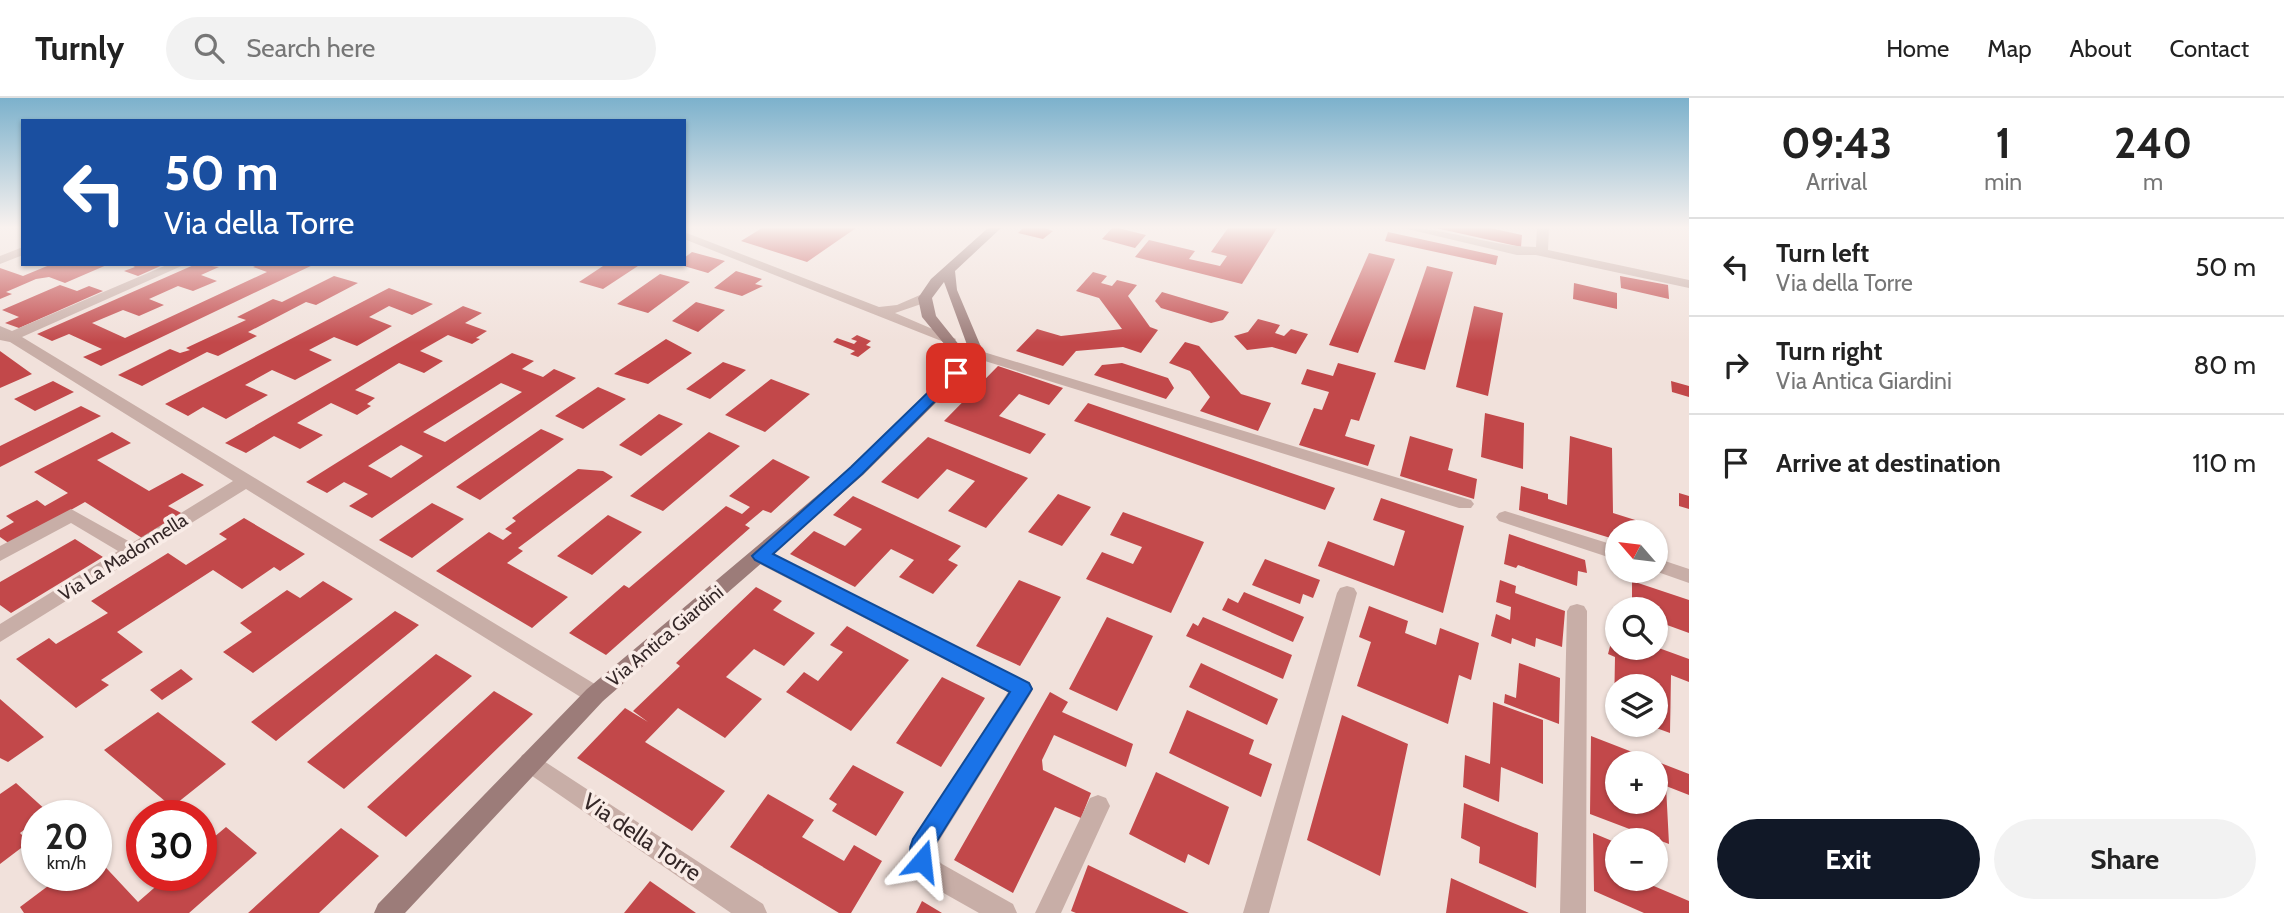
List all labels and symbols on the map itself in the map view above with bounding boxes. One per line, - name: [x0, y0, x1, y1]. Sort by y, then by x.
- pin: [926, 343, 986, 403]
- street label: Via La Madonnella: [54, 508, 192, 606]
- north arrow: [1605, 520, 1668, 583]
- street label: Via Antica Giardini: [602, 581, 728, 691]
- street label: Via della Torre: [577, 787, 707, 887]
- speed limit sign: 30: [126, 800, 217, 891]
- position arrow: [885, 824, 959, 898]

